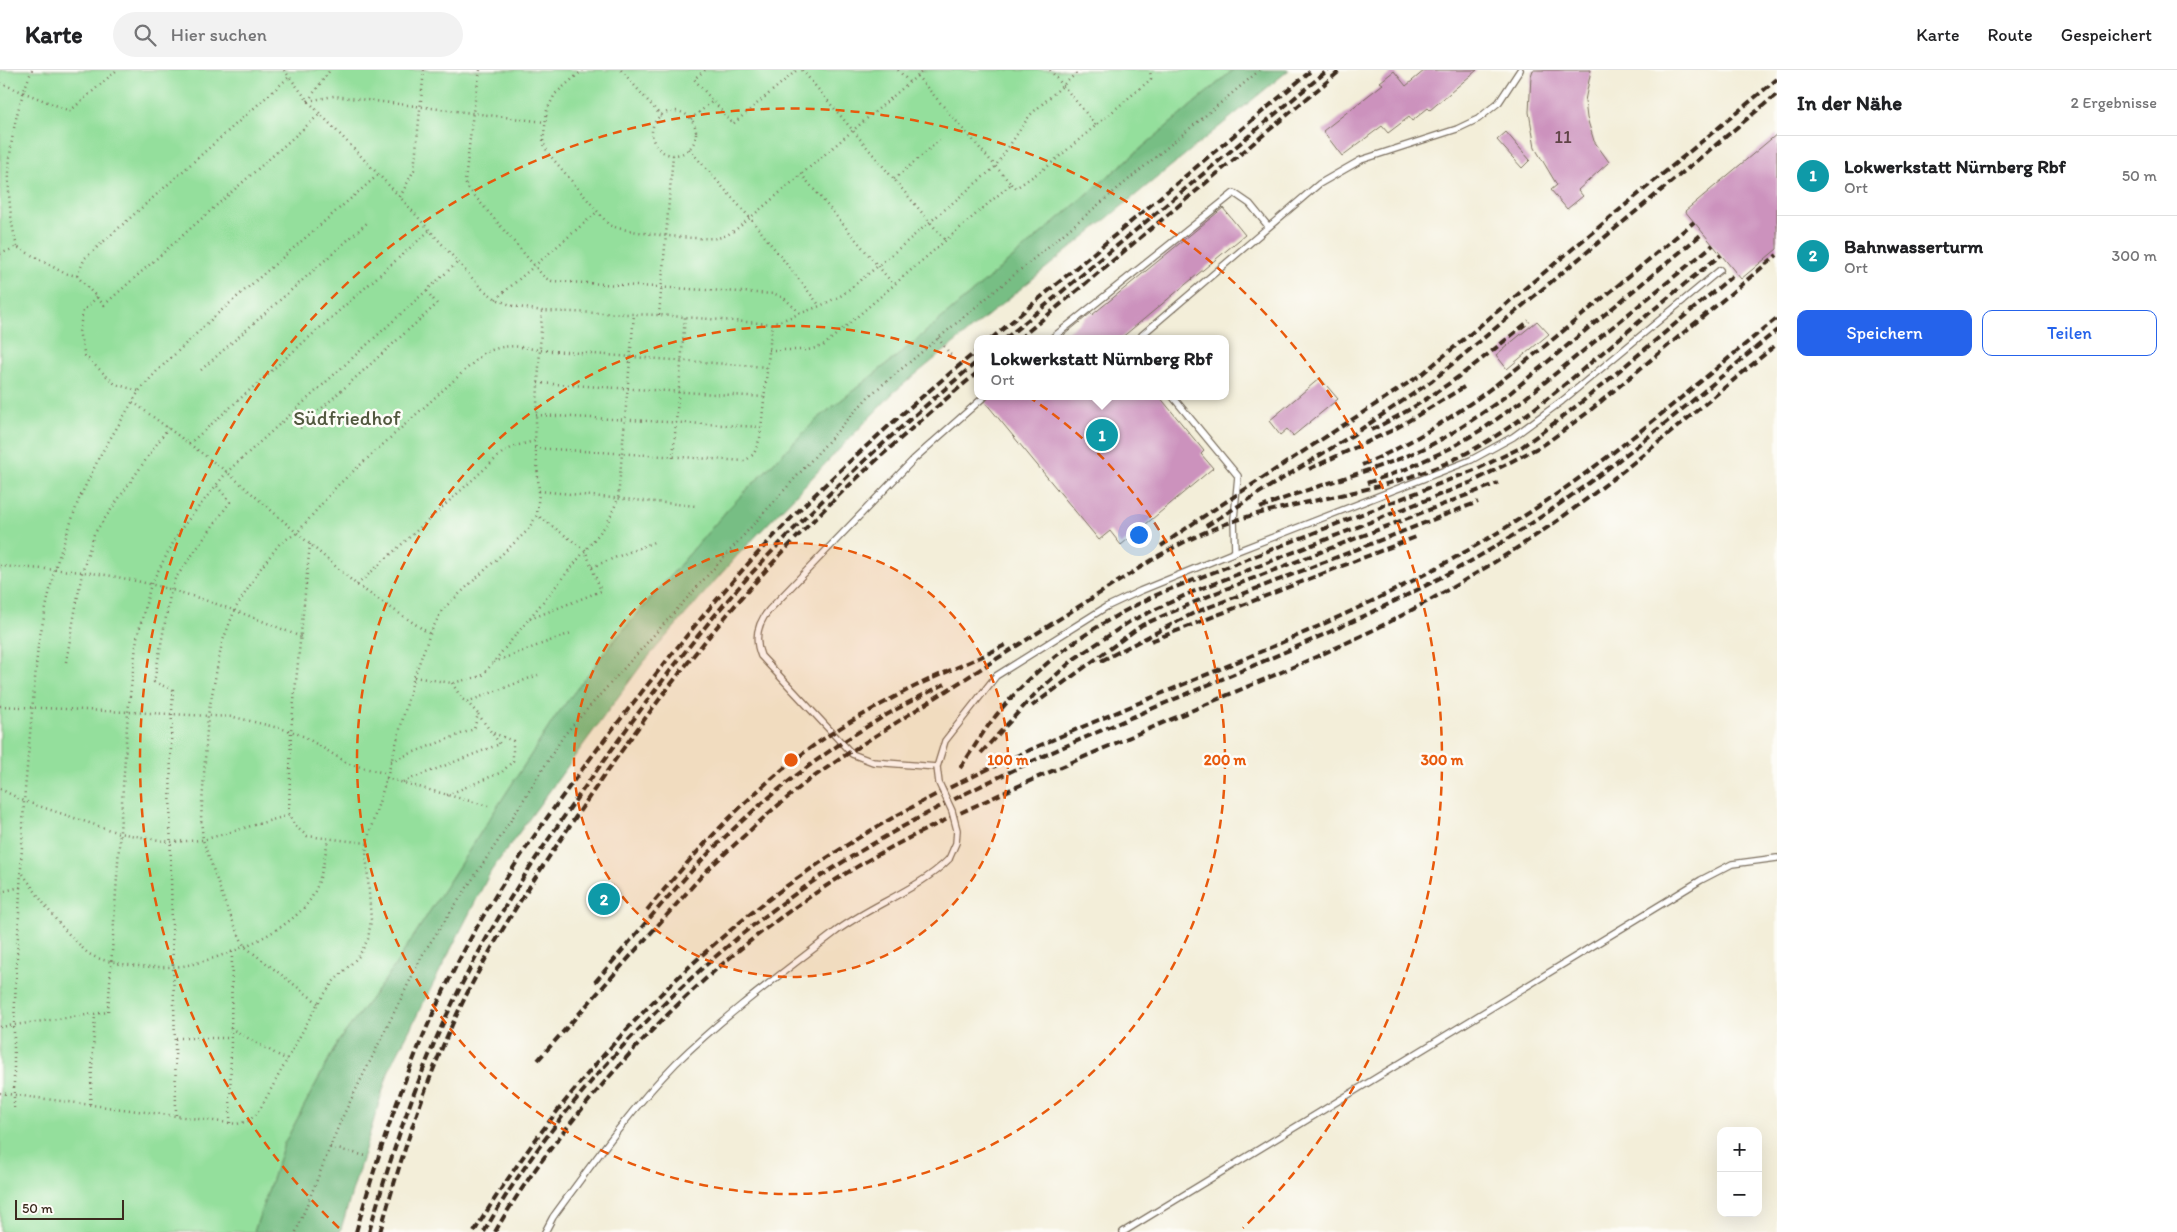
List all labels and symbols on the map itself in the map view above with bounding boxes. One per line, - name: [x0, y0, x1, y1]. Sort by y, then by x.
- house number: 11: [1554, 125, 1572, 148]
- park label: Südfriedhof: [293, 405, 401, 430]
- pin: 1: [1086, 416, 1118, 454]
- your location: [1126, 522, 1152, 548]
- centre of rings: [782, 751, 800, 769]
- text: 100 m: [987, 751, 1029, 769]
- text: 200 m: [1204, 751, 1247, 769]
- text: 300 m: [1421, 751, 1464, 769]
- pin: 2: [588, 880, 620, 918]
- scale bar: [15, 1197, 124, 1220]

